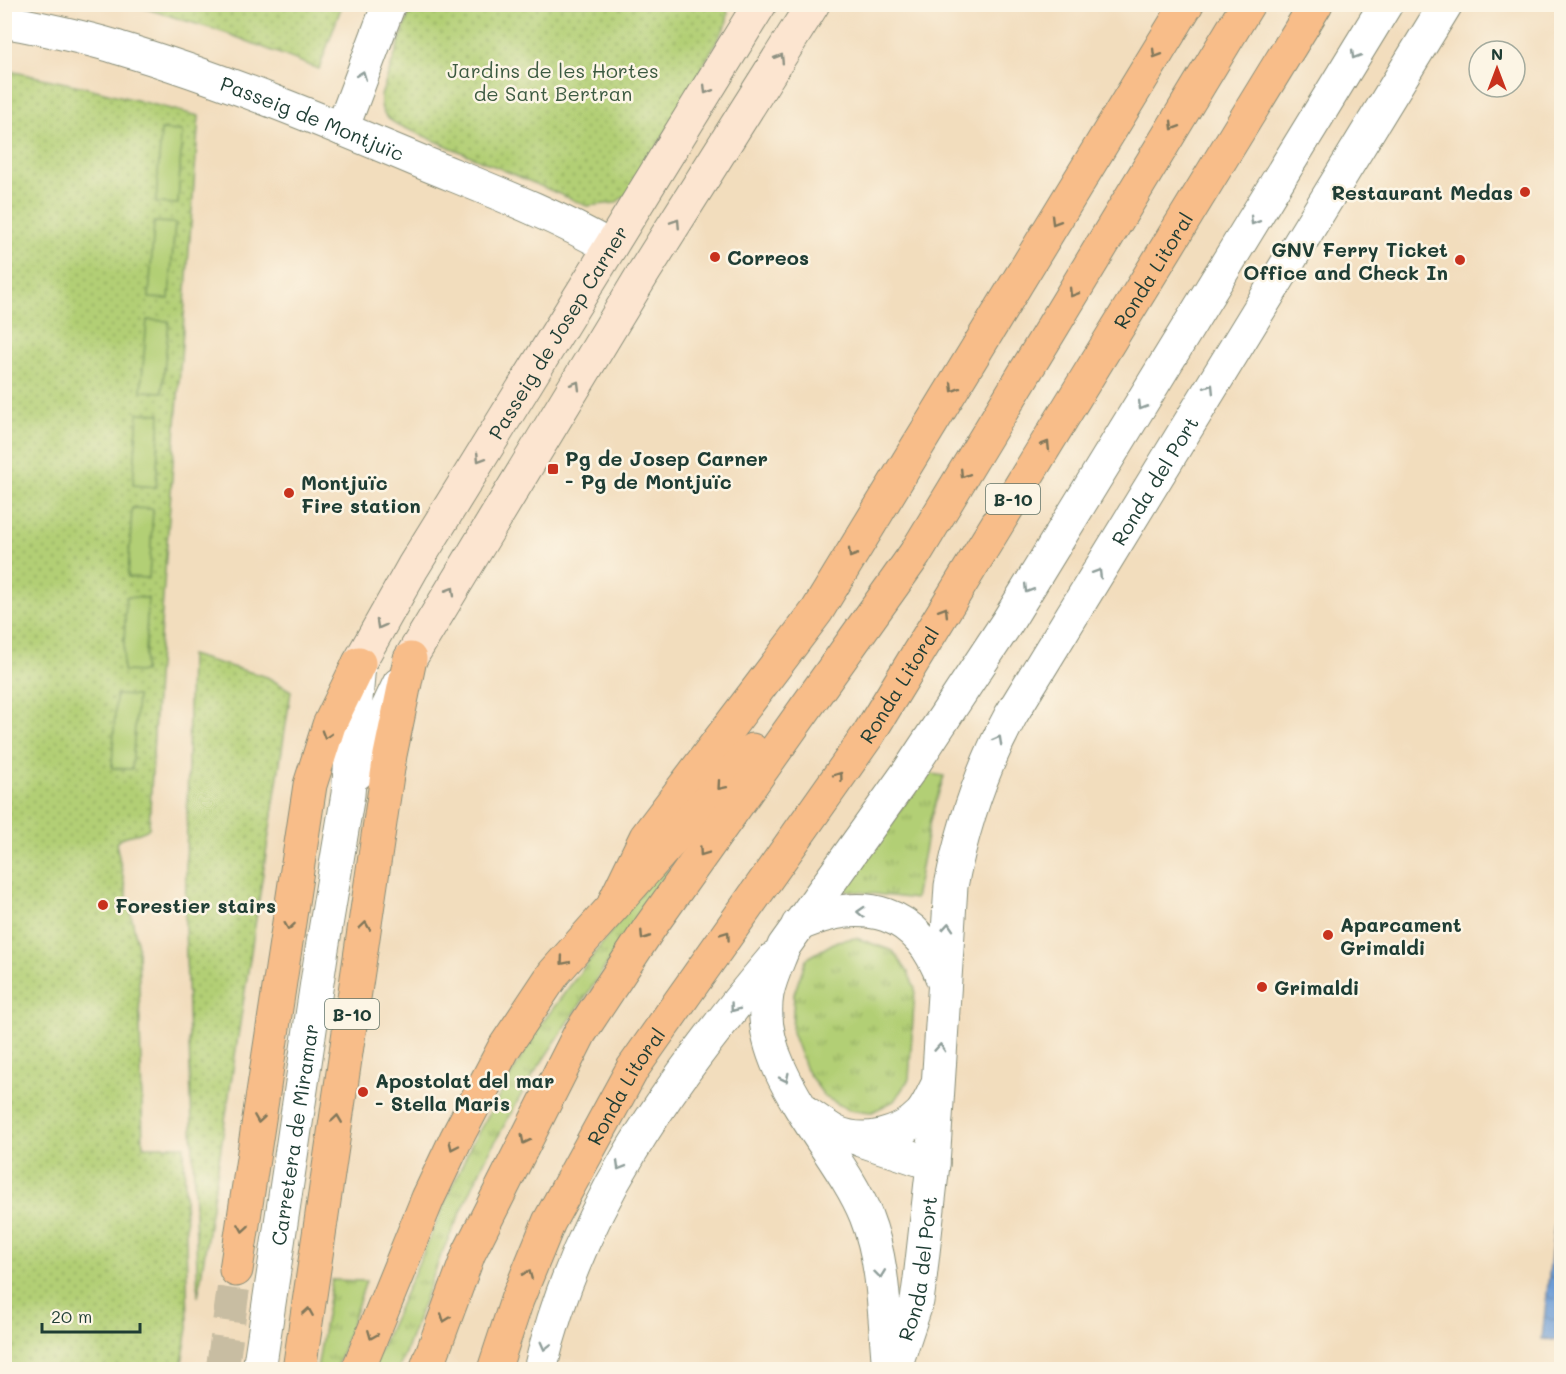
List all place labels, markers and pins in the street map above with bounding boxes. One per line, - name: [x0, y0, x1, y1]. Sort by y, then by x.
- place label: Restaurant Medas: [1331, 179, 1513, 205]
- marker: Restaurant Medas: [1518, 185, 1532, 199]
- place label: GNV Ferry Ticket Office and Check In: [1243, 236, 1448, 285]
- place label: Correos: [727, 244, 809, 270]
- marker: Correos: [708, 250, 722, 264]
- marker: GNV Ferry Ticket Office and Check In: [1453, 253, 1467, 267]
- place label: Pg de Josep Carner - Pg de Montjuïc: [565, 445, 768, 494]
- marker: Pg de Josep Carner - Pg de Montjuïc: [546, 462, 560, 476]
- place label: Montjuïc Fire station: [301, 469, 421, 518]
- marker: Montjuïc Fire station: [282, 486, 296, 500]
- place label: Forestier stairs: [115, 892, 276, 918]
- marker: Forestier stairs: [96, 898, 110, 912]
- place label: Aparcament Grimaldi: [1340, 911, 1462, 960]
- marker: Aparcament Grimaldi: [1321, 928, 1335, 942]
- place label: Grimaldi: [1274, 974, 1360, 1000]
- marker: Grimaldi: [1255, 980, 1269, 994]
- place label: Apostolat del mar - Stella Maris: [375, 1067, 554, 1116]
- marker: Apostolat del mar - Stella Maris: [356, 1085, 370, 1099]

